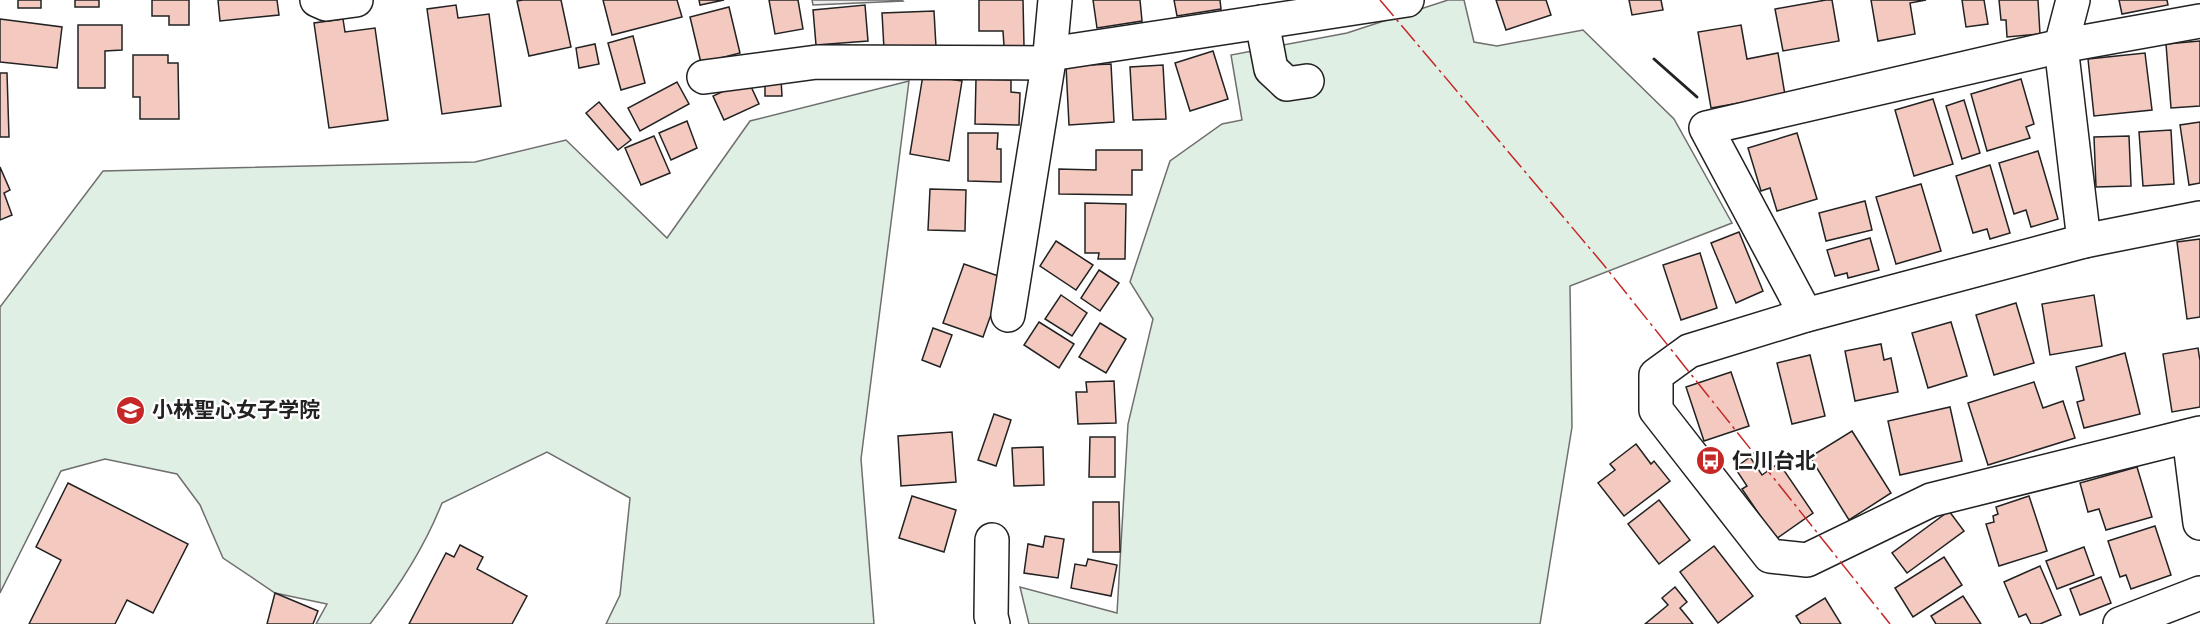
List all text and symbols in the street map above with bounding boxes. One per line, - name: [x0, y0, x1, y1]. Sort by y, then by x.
- school or university icon: 小林聖心女子学院: [115, 394, 147, 426]
- place label: 小林聖心女子学院: [152, 398, 320, 422]
- bus stop icon: 仁川台北: [1695, 445, 1727, 477]
- place label: 仁川台北: [1732, 449, 1816, 473]

